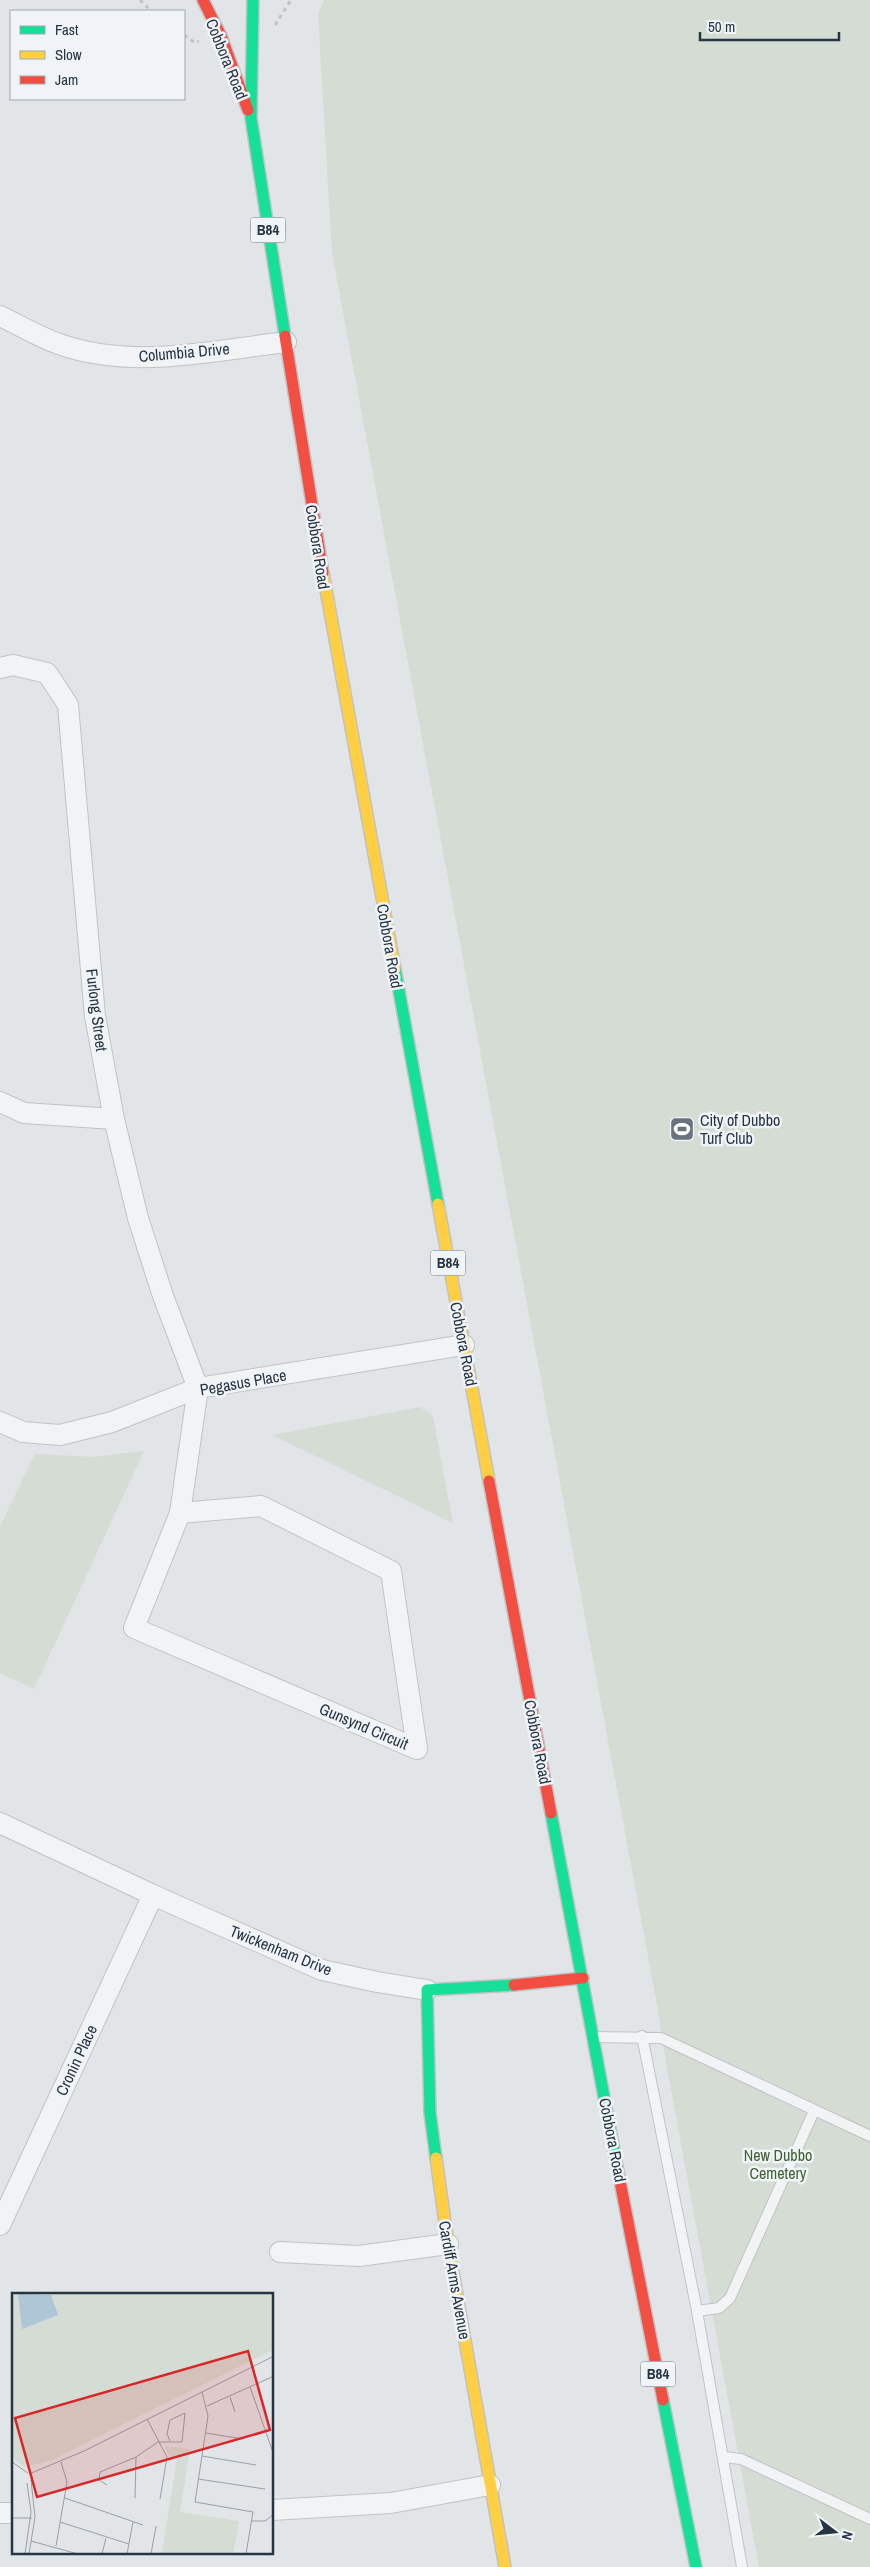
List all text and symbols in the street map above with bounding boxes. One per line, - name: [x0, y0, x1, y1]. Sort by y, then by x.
- legend: [10, 10, 185, 100]
- scale bar: [700, 10, 839, 42]
- street label: Cobbora Road: [201, 15, 253, 103]
- text: 50 m: [708, 16, 735, 37]
- text: Fast: [55, 19, 79, 40]
- text: Slow: [55, 44, 82, 65]
- text: Jam: [55, 69, 78, 90]
- road number: B84: [250, 218, 286, 242]
- street label: Columbia Drive: [138, 337, 230, 367]
- street label: Cobbora Road: [300, 503, 336, 591]
- street label: Cobbora Road: [372, 902, 408, 990]
- street label: Furlong Street: [81, 967, 113, 1053]
- place label: City of Dubbo Turf Club: [700, 1109, 780, 1149]
- sports icon: City of Dubbo Turf Club: [669, 1116, 695, 1142]
- road number: B84: [430, 1250, 466, 1276]
- street label: Cobbora Road: [445, 1300, 483, 1388]
- street label: Pegasus Place: [198, 1364, 288, 1400]
- street label: Gunsynd Circuit: [316, 1697, 412, 1755]
- street label: Cobbora Road: [519, 1698, 557, 1786]
- street label: Twickenham Drive: [227, 1919, 335, 1981]
- street label: Cronin Place: [50, 2021, 102, 2099]
- street label: Cobbora Road: [594, 2096, 632, 2184]
- park label: New Dubbo Cemetery: [744, 2144, 812, 2184]
- street label: Cardiff Arms Avenue: [434, 2219, 476, 2341]
- inset map: [12, 2293, 274, 2554]
- road number: B84: [640, 2362, 676, 2386]
- north arrow: [810, 2507, 860, 2557]
- text: N: [838, 2529, 857, 2542]

